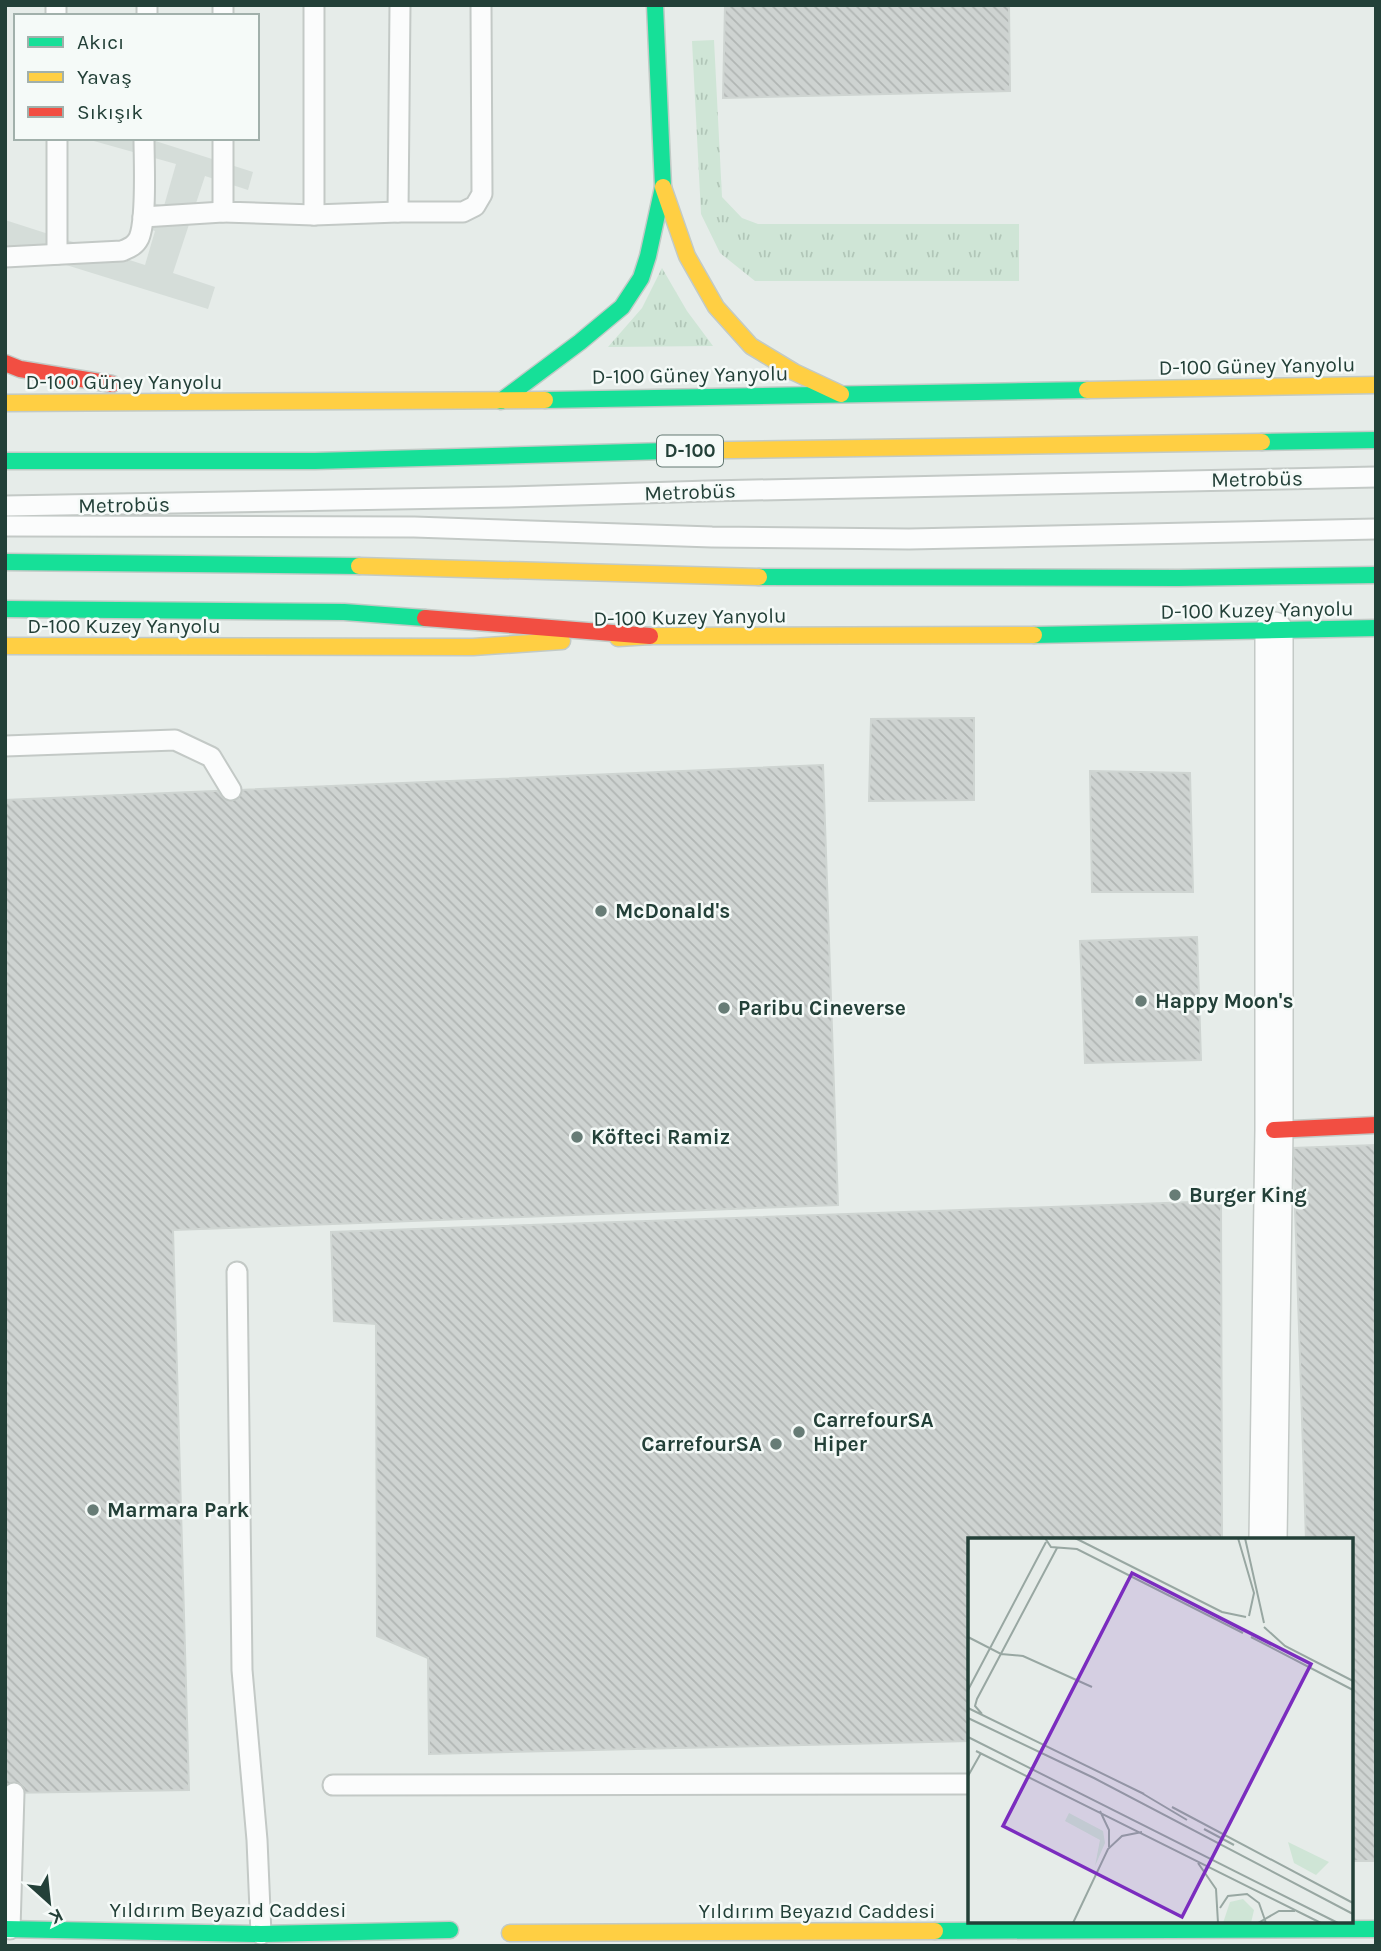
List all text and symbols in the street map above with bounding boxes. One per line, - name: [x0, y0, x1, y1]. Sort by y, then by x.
- legend: [14, 14, 259, 140]
- text: Akıcı: [77, 30, 124, 54]
- text: Yavaş: [77, 65, 132, 89]
- text: Sıkışık: [77, 100, 143, 124]
- street label: D-100 Güney Yanyolu: [1158, 352, 1356, 380]
- street label: D-100 Güney Yanyolu: [591, 361, 789, 389]
- street label: D-100 Güney Yanyolu: [26, 370, 222, 394]
- road number: D-100: [657, 436, 723, 466]
- street label: Metrobüs: [1211, 466, 1303, 492]
- street label: Metrobüs: [644, 478, 736, 506]
- street label: Metrobüs: [78, 492, 170, 518]
- street label: D-100 Kuzey Yanyolu: [1160, 596, 1354, 624]
- street label: D-100 Kuzey Yanyolu: [593, 603, 787, 631]
- street label: D-100 Kuzey Yanyolu: [27, 614, 221, 638]
- place label: McDonald's: [615, 899, 730, 923]
- marker: McDonald's: [593, 903, 609, 919]
- place label: Happy Moon's: [1155, 989, 1294, 1013]
- marker: Happy Moon's: [1133, 993, 1149, 1009]
- place label: Paribu Cineverse: [738, 996, 906, 1020]
- marker: Paribu Cineverse: [716, 1000, 732, 1016]
- place label: Köfteci Ramiz: [591, 1125, 730, 1149]
- marker: Köfteci Ramiz: [569, 1129, 585, 1145]
- place label: Burger King: [1189, 1183, 1307, 1207]
- marker: Burger King: [1167, 1187, 1183, 1203]
- place label: CarrefourSA Hiper: [813, 1408, 934, 1456]
- marker: CarrefourSA Hiper: [791, 1424, 807, 1440]
- place label: CarrefourSA: [641, 1432, 762, 1456]
- marker: CarrefourSA: [768, 1436, 784, 1452]
- place label: Marmara Park: [107, 1498, 250, 1522]
- marker: Marmara Park: [85, 1502, 101, 1518]
- inset map: [968, 1538, 1353, 1923]
- north arrow: [14, 1867, 84, 1937]
- street label: Yıldırım Beyazıd Caddesi: [109, 1898, 347, 1922]
- street label: Yıldırım Beyazıd Caddesi: [698, 1899, 936, 1923]
- text: K: [45, 1904, 67, 1929]

